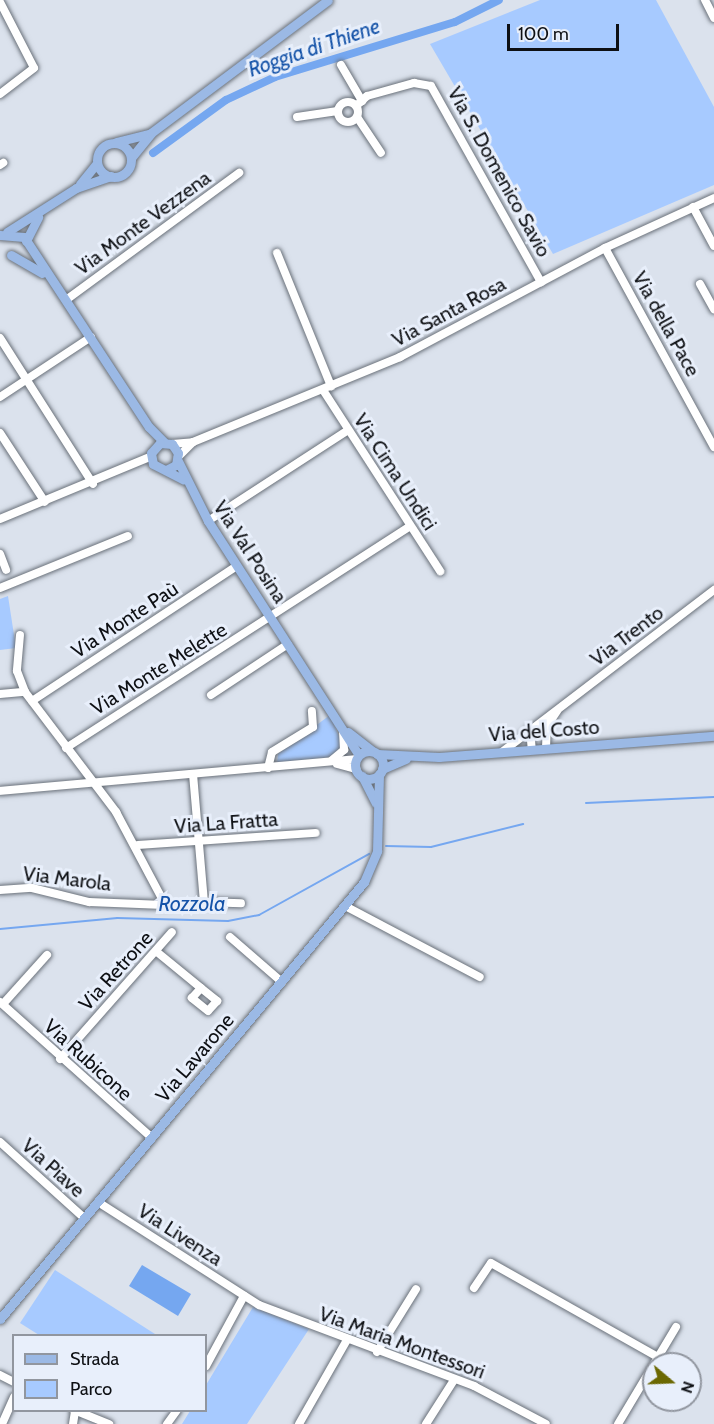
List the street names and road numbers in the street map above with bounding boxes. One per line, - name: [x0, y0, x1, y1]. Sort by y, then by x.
- street label: Via S. Domenico Savio: [442, 83, 556, 261]
- street label: Via Monte Vezzena: [71, 166, 215, 280]
- street label: Via della Pace: [627, 267, 705, 381]
- street label: Via Santa Rosa: [388, 272, 510, 352]
- street label: Via Cima Undici: [348, 409, 442, 535]
- street label: Via Val Posina: [208, 496, 292, 608]
- street label: Via Monte Paù: [67, 577, 183, 663]
- street label: Via Trento: [586, 601, 668, 671]
- street label: Via Monte Melette: [87, 618, 231, 720]
- street label: Via del Costo: [488, 715, 600, 747]
- street label: Via La Fratta: [173, 807, 279, 839]
- street label: Via Marola: [22, 862, 112, 896]
- street label: Via Retrone: [74, 926, 158, 1016]
- street label: Via Lavarone: [151, 1009, 239, 1107]
- street label: Via Rubicone: [39, 1014, 137, 1106]
- street label: Via Piave: [17, 1134, 89, 1202]
- street label: Via Livenza: [133, 1199, 227, 1271]
- street label: Via Maria Montessori: [316, 1302, 488, 1384]

